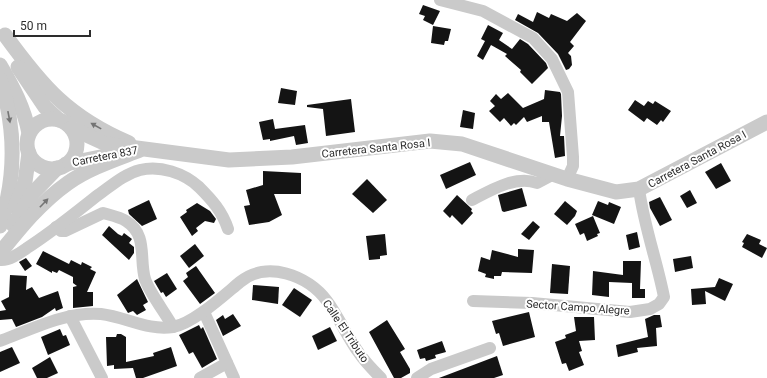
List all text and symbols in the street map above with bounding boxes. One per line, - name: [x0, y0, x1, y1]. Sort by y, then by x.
- scale bar: [14, 12, 90, 38]
- text: 50 m: [20, 19, 47, 33]
- one-way arrow: [7, 111, 13, 123]
- one-way arrow: [90, 123, 102, 129]
- street label: Carretera Santa Rosa I: [646, 128, 749, 191]
- street label: Carretera Santa Rosa I: [321, 136, 431, 161]
- street label: Carretera 837: [71, 144, 139, 169]
- one-way arrow: [39, 198, 49, 208]
- street label: Calle El Tributo: [320, 297, 371, 365]
- street label: Sector Campo Alegre: [526, 297, 630, 318]

